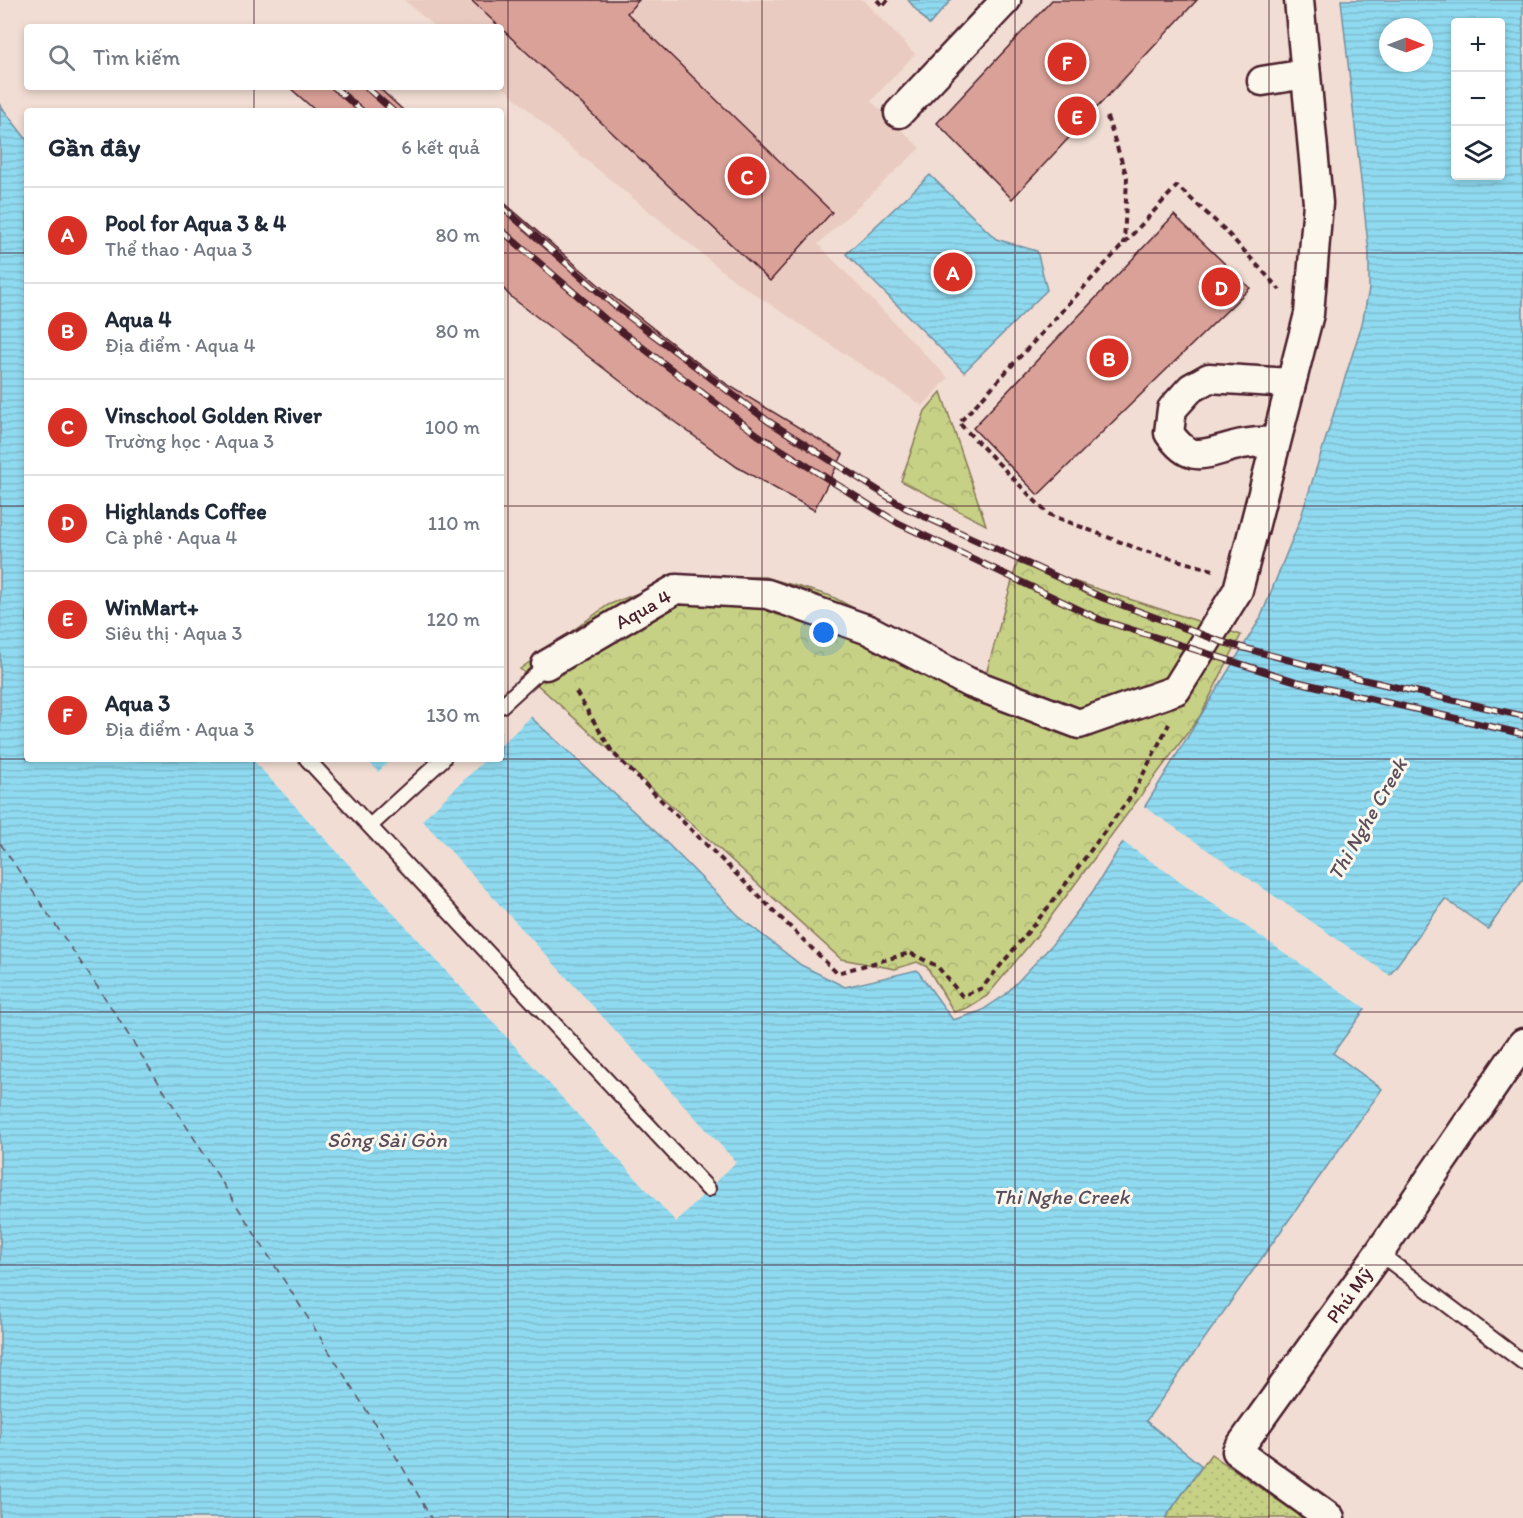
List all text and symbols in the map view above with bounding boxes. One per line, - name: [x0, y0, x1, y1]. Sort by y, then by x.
- north arrow: [1379, 18, 1433, 72]
- map controls: [1451, 18, 1505, 180]
- button: +: [1451, 18, 1505, 72]
- search box: [24, 24, 504, 90]
- pin: F: [1048, 40, 1086, 84]
- icon: search: [45, 41, 78, 74]
- text: Tìm kiếm: [93, 44, 180, 71]
- button: −: [1451, 72, 1505, 126]
- pin: E: [1058, 94, 1096, 138]
- button: layers: [1451, 126, 1505, 180]
- text: Gần đây: [48, 131, 140, 163]
- text: 6 kết quả: [401, 135, 480, 159]
- pin: C: [728, 154, 766, 198]
- text: Pool for Aqua 3 & 4: [105, 210, 286, 237]
- text: A: [61, 223, 74, 247]
- text: 80 m: [435, 223, 480, 247]
- text: Thể thao · Aqua 3: [105, 237, 252, 261]
- pin: A: [934, 250, 972, 294]
- pin: D: [1202, 264, 1240, 310]
- text: Aqua 4: [105, 306, 172, 333]
- text: B: [61, 319, 74, 343]
- text: 80 m: [435, 319, 480, 343]
- text: Địa điểm · Aqua 4: [105, 333, 255, 357]
- pin: B: [1090, 336, 1128, 380]
- text: Vinschool Golden River: [105, 402, 322, 429]
- text: C: [61, 415, 74, 439]
- text: 100 m: [425, 415, 480, 439]
- text: Trường học · Aqua 3: [105, 429, 274, 453]
- text: Highlands Coffee: [105, 498, 267, 525]
- text: D: [61, 511, 74, 535]
- text: 110 m: [428, 511, 480, 535]
- text: Cà phê · Aqua 4: [105, 525, 237, 549]
- street label: Aqua 4: [611, 584, 675, 634]
- text: WinMart+: [105, 594, 199, 621]
- text: E: [62, 607, 73, 631]
- text: 120 m: [427, 607, 480, 631]
- your location: [809, 618, 838, 647]
- text: Siêu thị · Aqua 3: [105, 621, 242, 645]
- text: Aqua 3: [105, 690, 170, 717]
- text: F: [62, 703, 73, 727]
- text: 130 m: [426, 703, 480, 727]
- text: Địa điểm · Aqua 3: [105, 717, 254, 741]
- water label: Thi Nghe Creek: [1322, 752, 1413, 884]
- water label: Sông Sài Gòn: [327, 1127, 447, 1152]
- water label: Thi Nghe Creek: [993, 1184, 1131, 1209]
- street label: Phú Mỹ: [1321, 1262, 1378, 1328]

